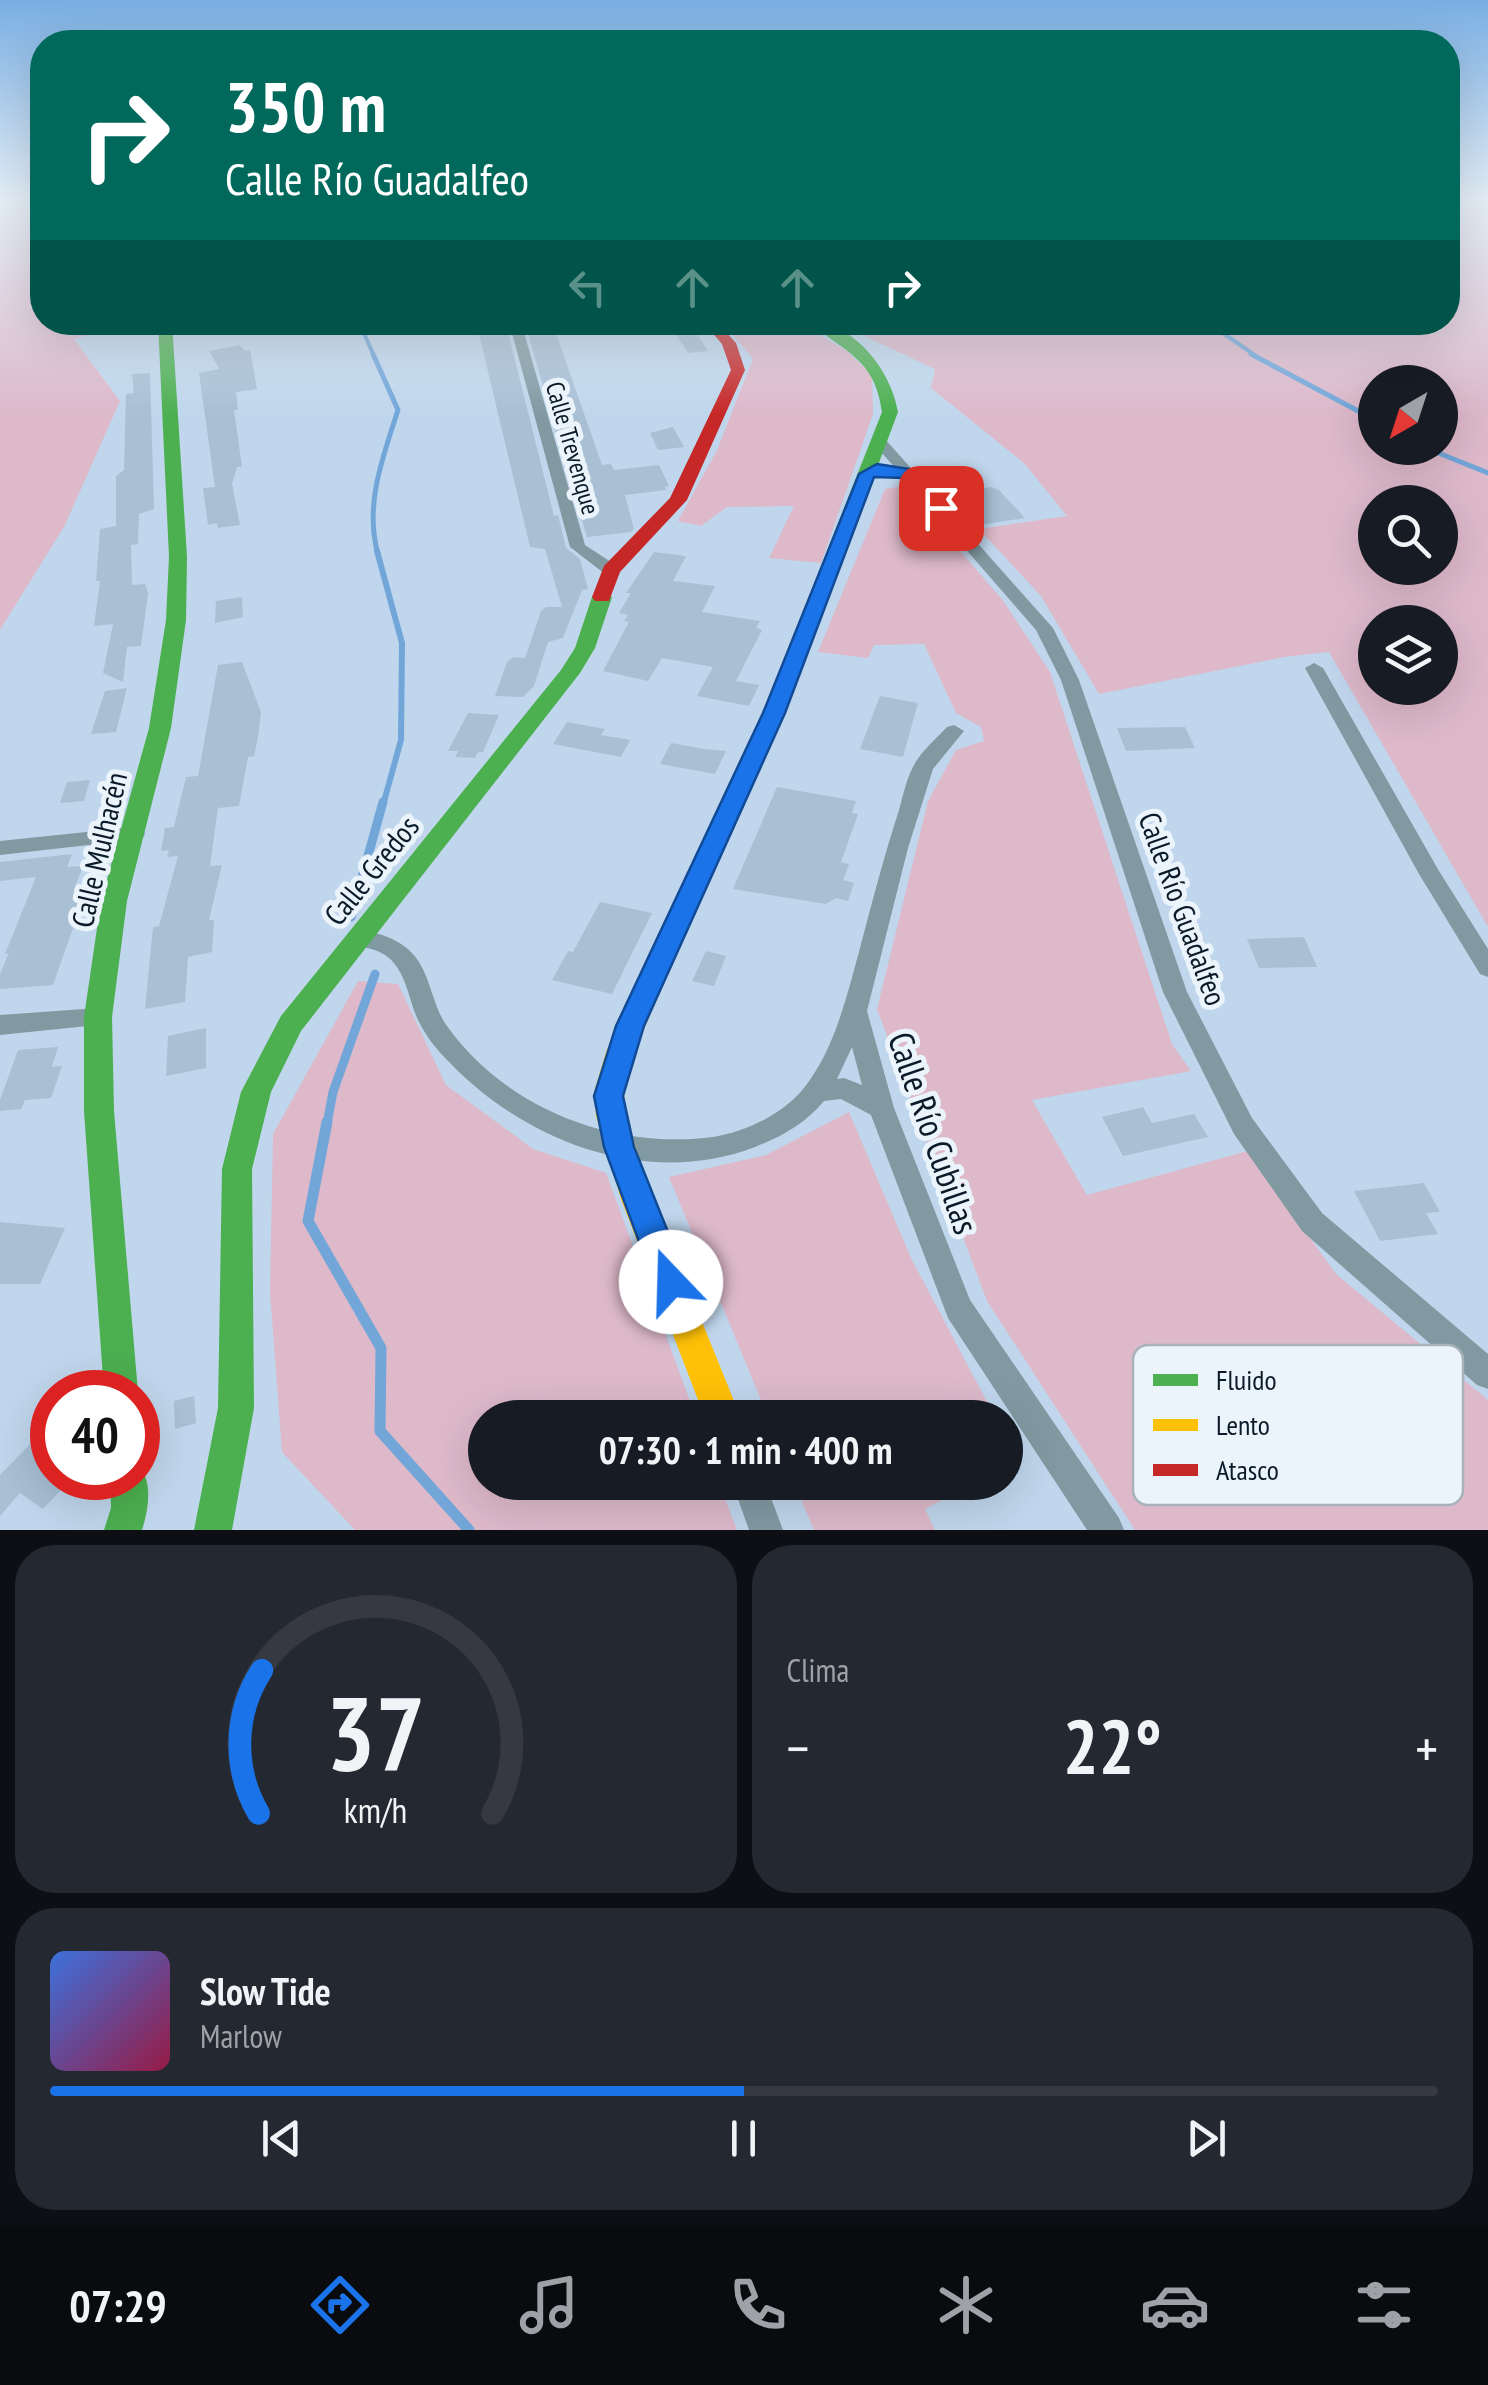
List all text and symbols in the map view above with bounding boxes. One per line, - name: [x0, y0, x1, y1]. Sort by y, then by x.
- text: 350 m: [225, 61, 386, 151]
- icon: right: [60, 70, 190, 200]
- text: Calle Río Guadalfeo: [225, 149, 529, 207]
- icon: left: [560, 260, 615, 315]
- icon: ahead: [665, 260, 720, 315]
- icon: ahead: [770, 260, 825, 315]
- icon: right: [875, 260, 930, 315]
- north arrow: [1358, 365, 1458, 465]
- map controls: [1358, 365, 1458, 705]
- street label: Calle Trevenque: [539, 378, 607, 518]
- pin: [899, 466, 984, 551]
- icon: arrive: [914, 481, 969, 536]
- button: search: [1358, 485, 1458, 585]
- button: layers: [1358, 605, 1458, 705]
- street label: Calle Mulhacén: [62, 768, 135, 931]
- street label: Calle Gredos: [315, 807, 427, 933]
- street label: Calle Río Guadalfeo: [1130, 807, 1236, 1010]
- street label: Calle Río Cubillas: [878, 1026, 990, 1240]
- position arrow: [619, 1230, 723, 1334]
- legend: [1133, 1345, 1463, 1505]
- text: Fluido: [1216, 1361, 1277, 1398]
- speed limit sign: 40: [30, 1370, 160, 1500]
- text: Lento: [1216, 1406, 1270, 1443]
- text: 07:30 · 1 min · 400 m: [599, 1425, 892, 1474]
- text: Atasco: [1216, 1451, 1279, 1488]
- text: Clima: [787, 1649, 849, 1691]
- text: 37: [326, 1665, 425, 1800]
- text: 22°: [1063, 1698, 1162, 1795]
- text: −: [787, 1712, 809, 1783]
- text: +: [1415, 1712, 1438, 1783]
- text: km/h: [344, 1787, 407, 1833]
- text: Slow Tide: [200, 1966, 331, 2015]
- text: Marlow: [200, 2015, 282, 2057]
- icon: previous: [254, 2111, 309, 2166]
- icon: pause: [716, 2111, 771, 2166]
- icon: next: [1179, 2111, 1234, 2166]
- icon: directions: [305, 2270, 375, 2340]
- icon: music: [514, 2270, 584, 2340]
- icon: phone: [723, 2270, 793, 2340]
- icon: climate: [931, 2270, 1001, 2340]
- icon: car: [1140, 2270, 1210, 2340]
- icon: filters: [1349, 2270, 1419, 2340]
- text: 07:29: [69, 2276, 167, 2334]

